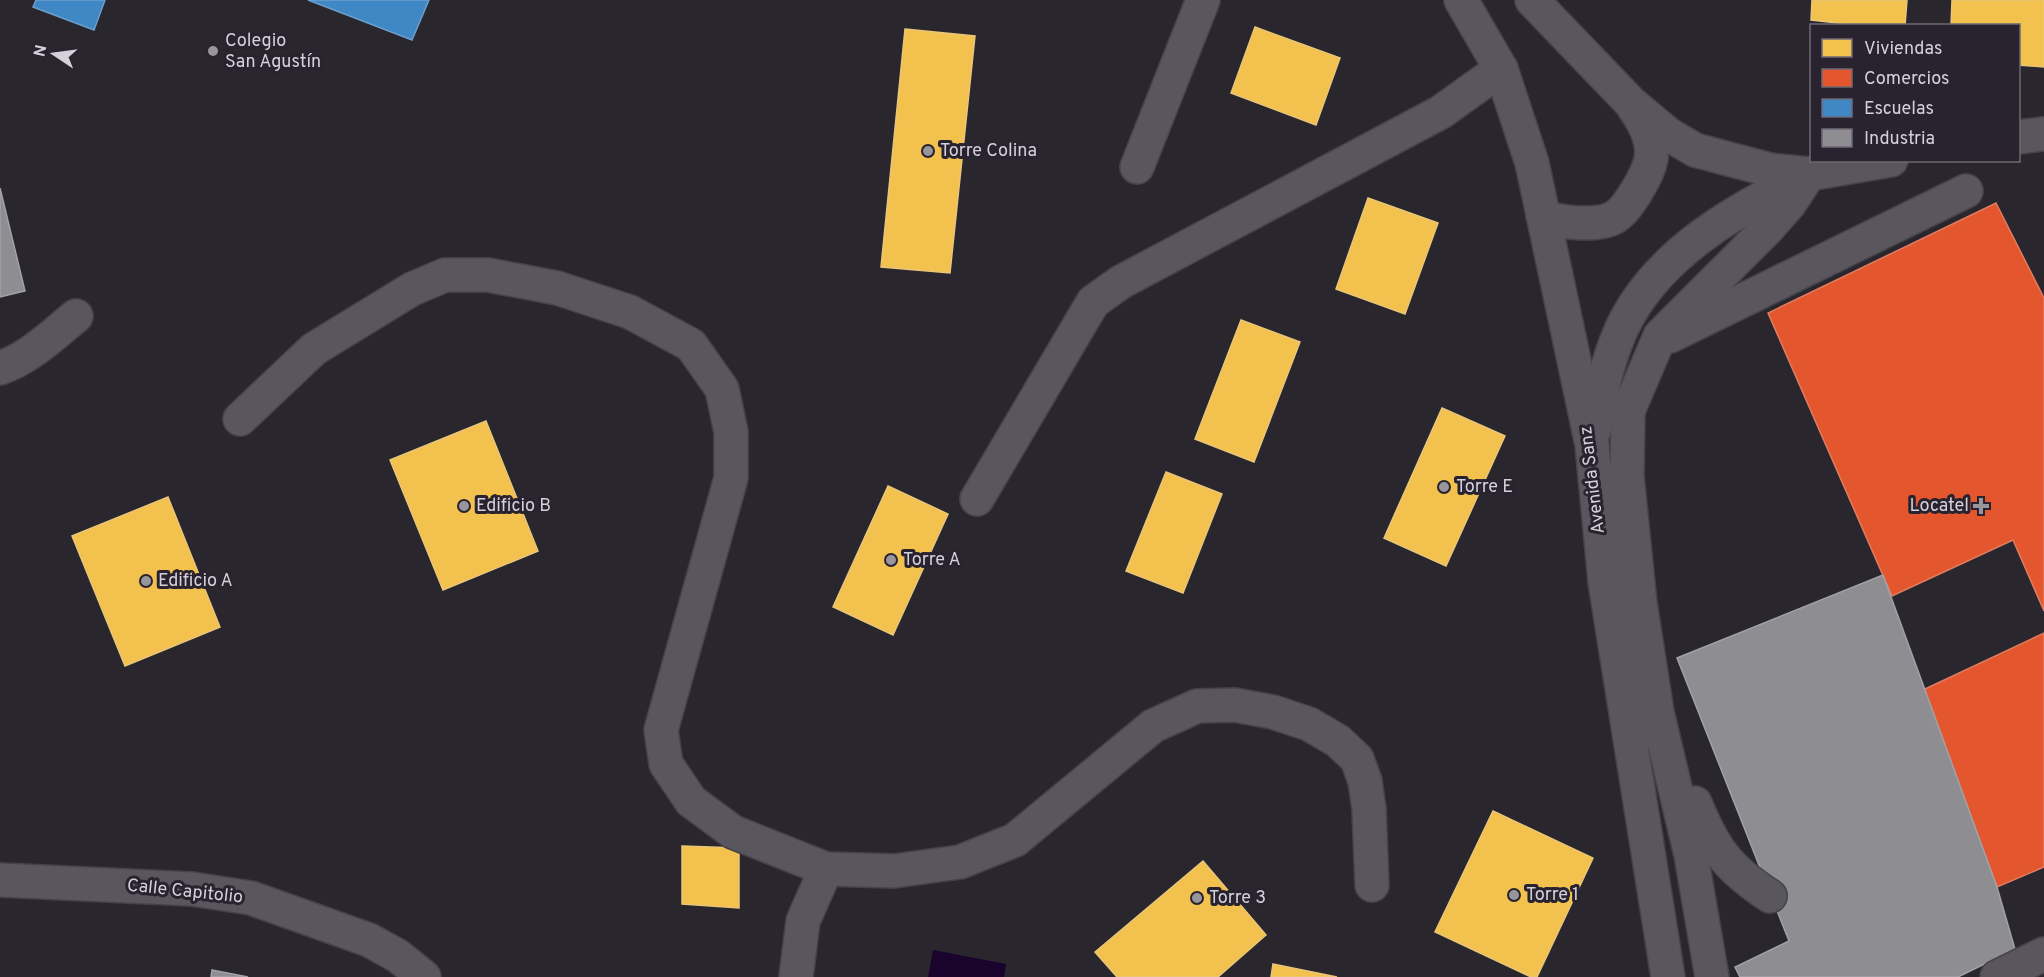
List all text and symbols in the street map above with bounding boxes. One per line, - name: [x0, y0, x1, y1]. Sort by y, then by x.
- north arrow: [24, 24, 84, 84]
- legend: [1810, 24, 2020, 162]
- place label: Colegio San Agustín: [225, 30, 321, 74]
- text: Viviendas: [1864, 38, 1942, 61]
- text: N: [30, 43, 52, 59]
- marker: Colegio San Agustín: [206, 44, 220, 58]
- text: Comercios: [1864, 68, 1950, 91]
- text: Escuelas: [1864, 98, 1934, 121]
- text: Industria: [1864, 128, 1935, 151]
- place label: Torre Colina: [940, 140, 1037, 163]
- marker: Torre Colina: [921, 144, 935, 158]
- street label: Avenida Sanz: [1575, 425, 1611, 535]
- place label: Torre E: [1456, 476, 1513, 499]
- marker: Torre E: [1437, 480, 1451, 494]
- place label: Edificio B: [476, 495, 551, 518]
- place label: Locatel: [1910, 495, 1969, 518]
- marker: Edificio B: [457, 499, 471, 513]
- marker: Locatel: [1974, 499, 1988, 513]
- place label: Torre A: [903, 549, 961, 572]
- marker: Torre A: [884, 553, 898, 567]
- place label: Edificio A: [158, 570, 233, 593]
- marker: Edificio A: [139, 574, 153, 588]
- street label: Calle Capitolio: [126, 874, 244, 910]
- place label: Torre 1: [1526, 884, 1579, 907]
- place label: Torre 3: [1209, 887, 1266, 910]
- marker: Torre 1: [1507, 888, 1521, 902]
- marker: Torre 3: [1190, 891, 1204, 905]

